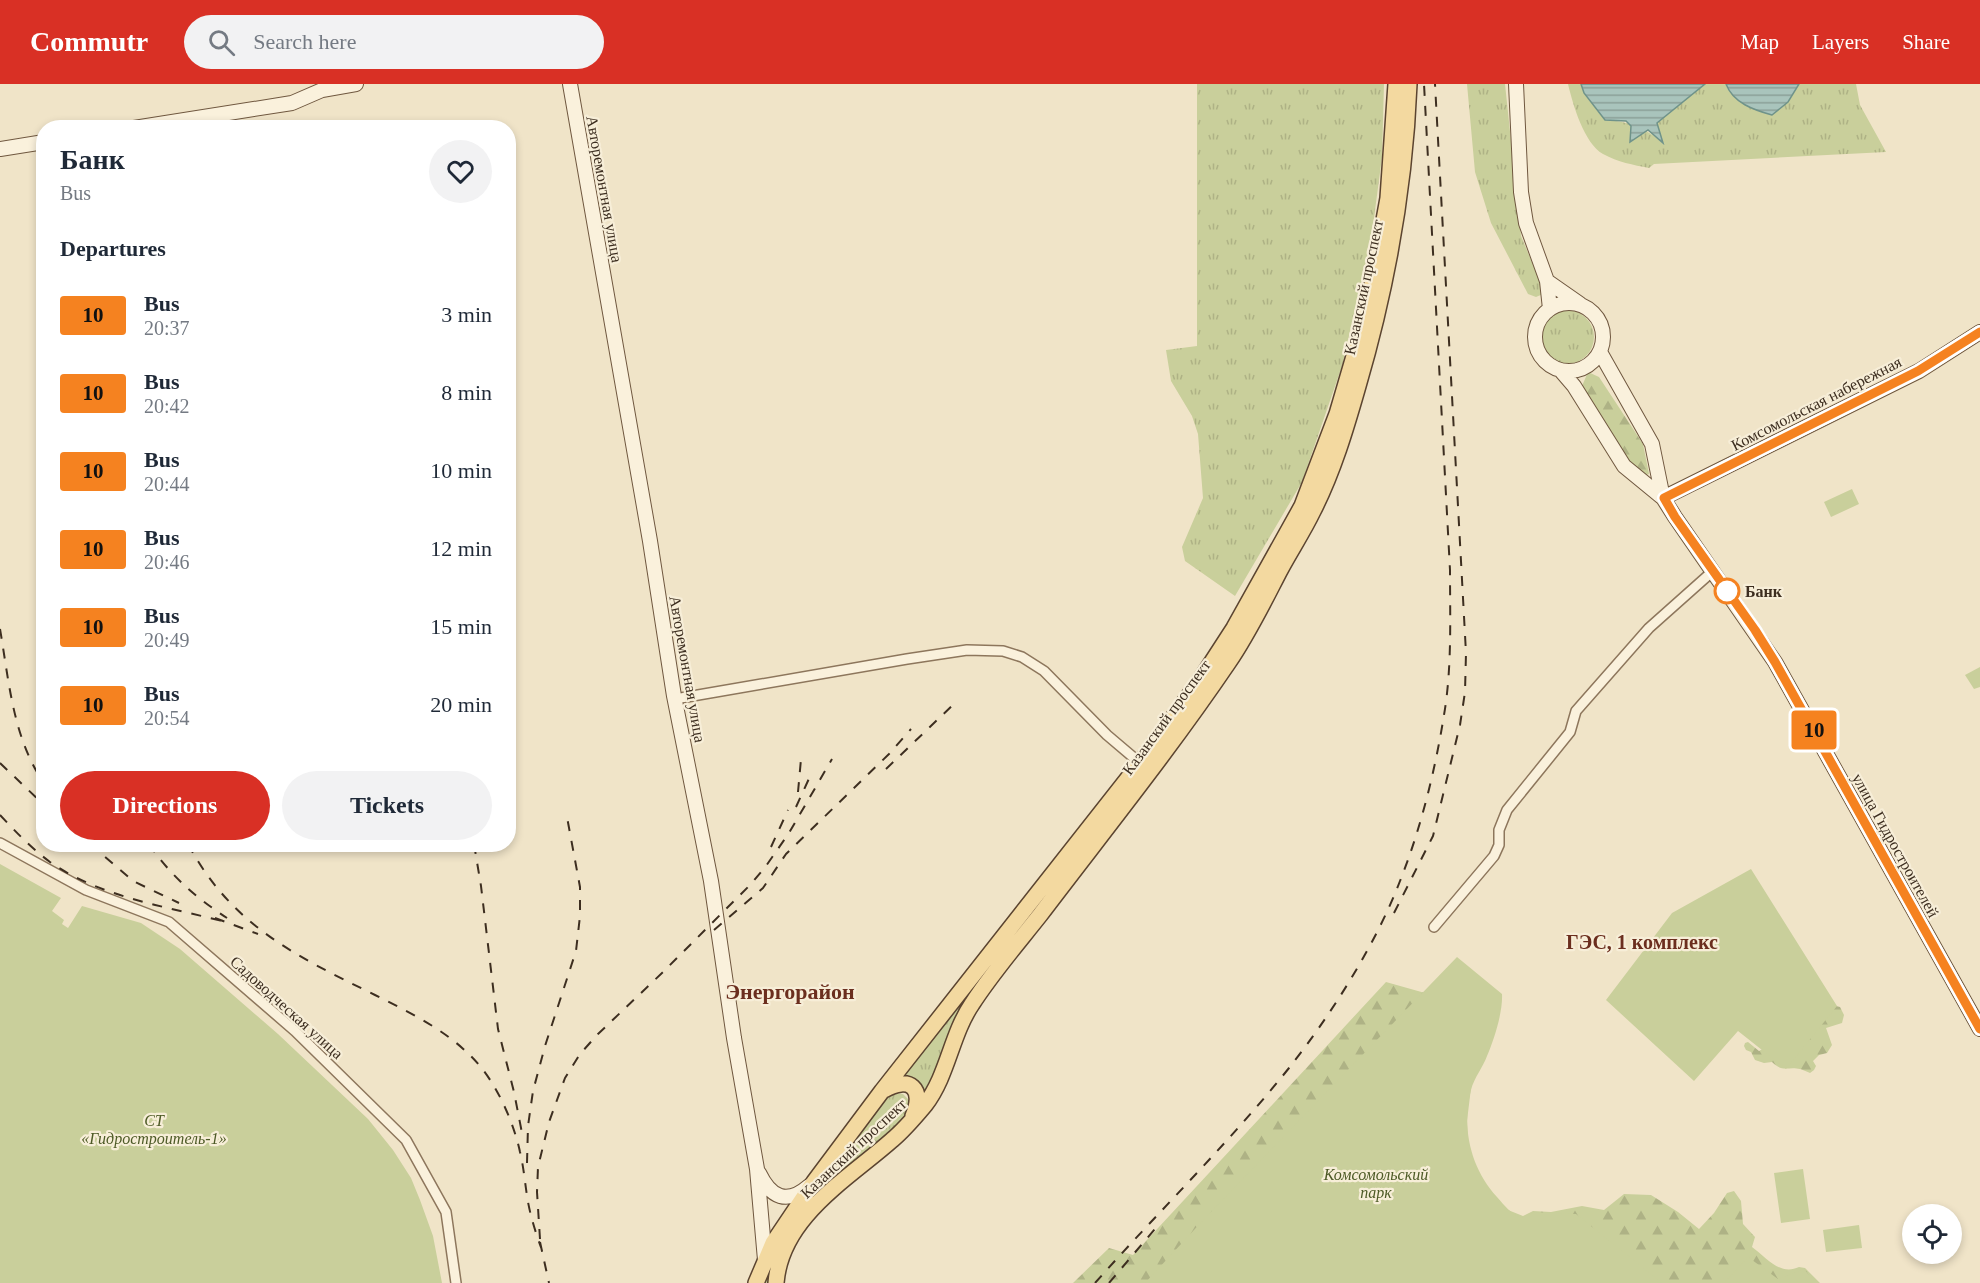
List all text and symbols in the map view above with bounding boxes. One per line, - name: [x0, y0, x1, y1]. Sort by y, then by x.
- search box: [184, 15, 604, 69]
- text: Commutr: [30, 26, 148, 57]
- icon: search: [205, 26, 238, 59]
- text: Search here: [253, 29, 356, 54]
- text: Map: [1741, 30, 1779, 54]
- text: Layers: [1812, 30, 1869, 54]
- text: Share: [1902, 30, 1950, 54]
- street label: Авторемонтная улица: [582, 114, 626, 264]
- button: heart: [429, 140, 492, 203]
- text: Банк: [60, 144, 125, 175]
- text: Bus: [60, 182, 91, 204]
- street label: Казанский проспект: [1341, 218, 1387, 356]
- text: Departures: [60, 236, 166, 261]
- text: Bus: [144, 291, 179, 316]
- text: 3 min: [441, 302, 492, 327]
- text: 10: [83, 303, 104, 327]
- text: 20:37: [144, 317, 190, 339]
- street label: Комсомольская набережная: [1728, 353, 1905, 455]
- text: Bus: [144, 369, 179, 394]
- text: 8 min: [441, 380, 492, 405]
- text: 10: [83, 381, 104, 405]
- text: 20:42: [144, 395, 190, 417]
- text: Bus: [144, 447, 179, 472]
- text: 10 min: [430, 458, 492, 483]
- text: 10: [83, 459, 104, 483]
- text: 20:44: [144, 473, 190, 495]
- text: Bus: [144, 525, 179, 550]
- text: 12 min: [430, 536, 492, 561]
- text: 10: [83, 537, 104, 561]
- text: 20:46: [144, 551, 190, 573]
- marker: Банк: [1714, 578, 1740, 604]
- place label: Банк: [1745, 583, 1783, 600]
- street label: Авторемонтная улица: [665, 594, 709, 744]
- text: Bus: [144, 603, 179, 628]
- text: 15 min: [430, 614, 492, 639]
- text: 10: [83, 615, 104, 639]
- text: 20:49: [144, 629, 190, 651]
- street label: Казанский проспект: [1119, 657, 1215, 779]
- text: Bus: [144, 681, 179, 706]
- text: 20 min: [430, 692, 492, 717]
- text: 10: [83, 693, 104, 717]
- text: 20:54: [144, 707, 190, 729]
- line badge: 10: [1787, 710, 1841, 750]
- text: 10: [1804, 718, 1825, 742]
- street label: улица Гидростроителей: [1848, 770, 1942, 921]
- button: Directions: [60, 771, 270, 840]
- button: Tickets: [282, 771, 492, 840]
- district label: ГЭС, 1 комплекс: [1566, 931, 1718, 953]
- street label: Садоводческая улица: [226, 952, 346, 1063]
- district label: Энергорайон: [725, 979, 855, 1004]
- street label: Казанский проспект: [797, 1095, 910, 1202]
- park label: СТ «Гидростроитель-1»: [81, 1112, 227, 1148]
- park label: Комсомольский парк: [1323, 1166, 1428, 1202]
- map controls: [1902, 1204, 1962, 1264]
- button: locate: [1902, 1204, 1962, 1264]

